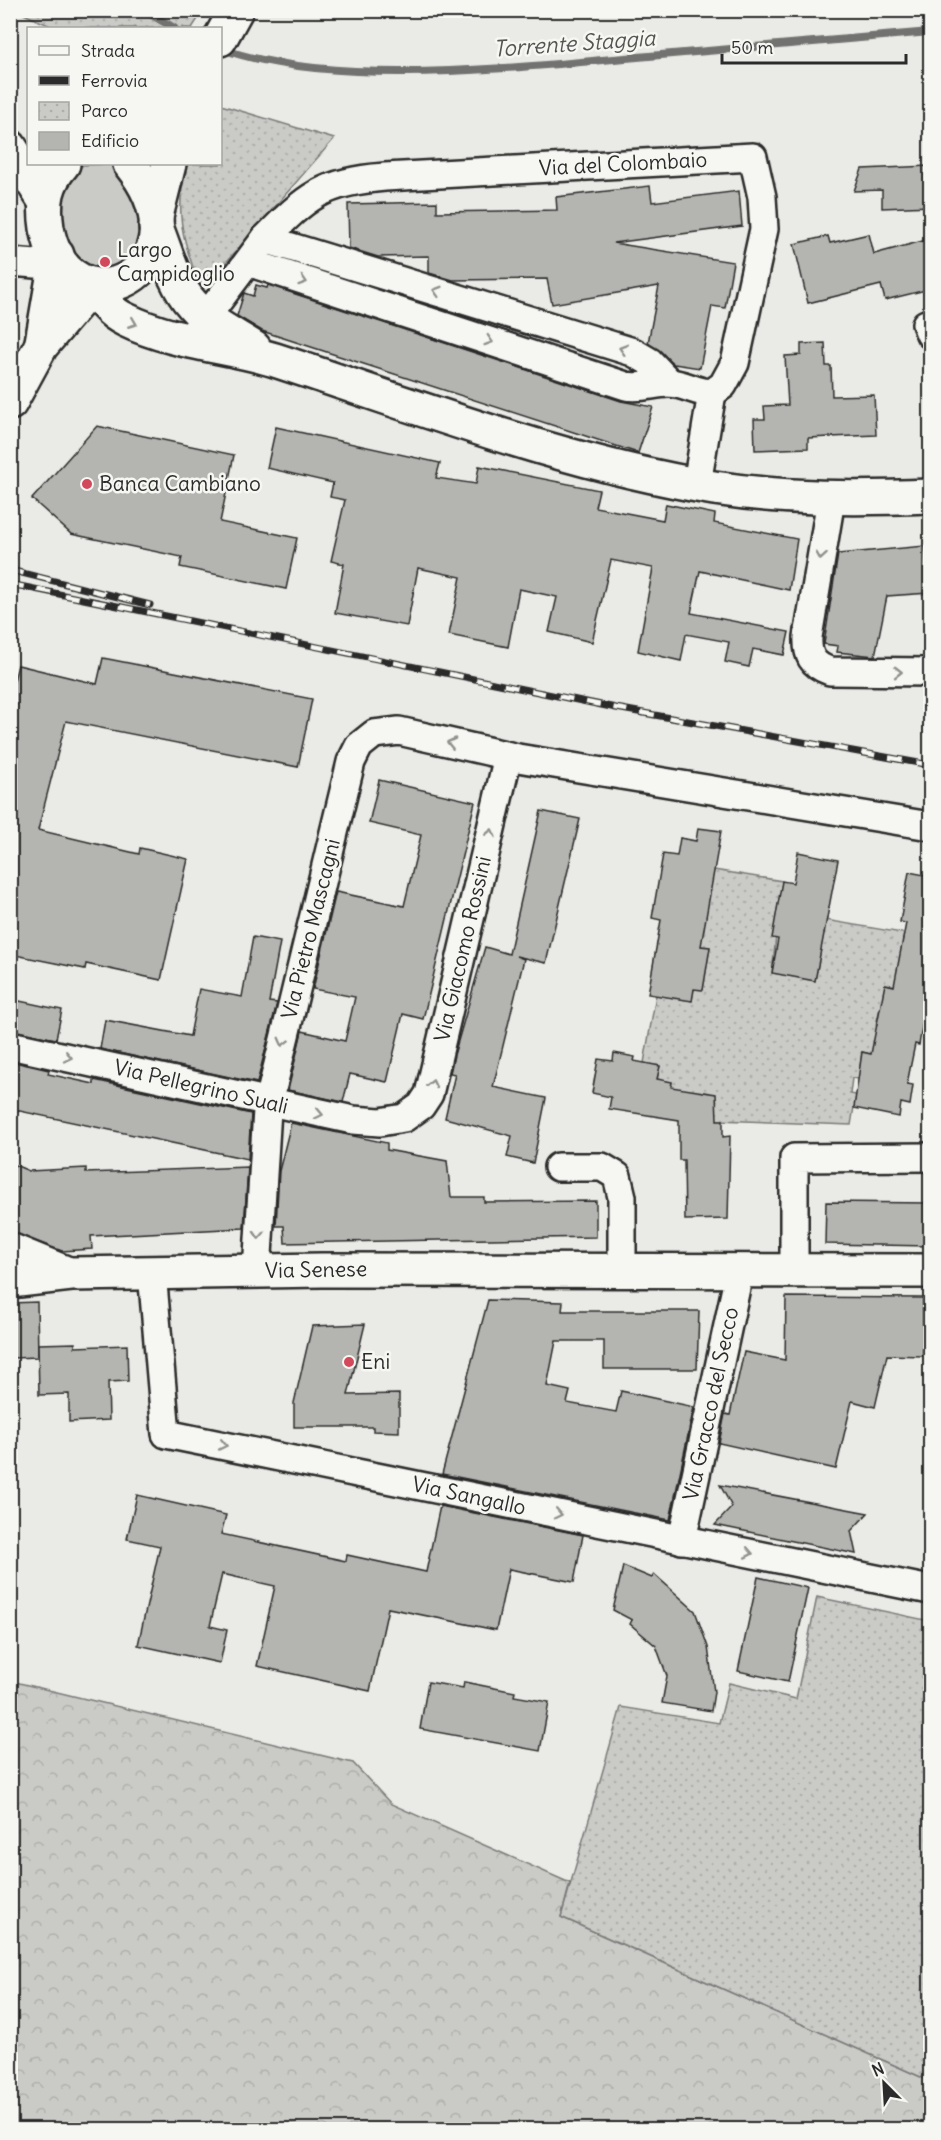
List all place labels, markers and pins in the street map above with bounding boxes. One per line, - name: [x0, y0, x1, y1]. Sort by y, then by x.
- place label: Largo Campidoglio: [117, 236, 235, 287]
- marker: Largo Campidoglio: [98, 255, 112, 269]
- place label: Banca Cambiano: [99, 470, 261, 497]
- marker: Banca Cambiano: [80, 477, 94, 491]
- place label: Eni: [361, 1348, 390, 1375]
- marker: Eni: [342, 1355, 356, 1369]

